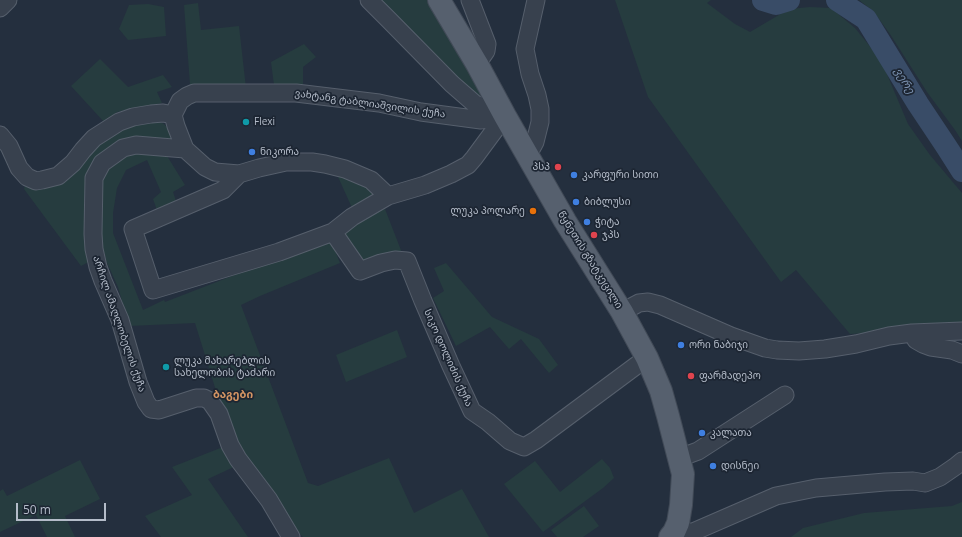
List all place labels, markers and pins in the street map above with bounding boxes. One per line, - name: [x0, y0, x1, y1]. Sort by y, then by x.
- place label: Flexi: [254, 116, 275, 128]
- marker: Flexi: [241, 117, 251, 127]
- place label: ნიკორა: [260, 146, 299, 158]
- marker: ნიკორა: [247, 147, 257, 157]
- place label: პსპ: [532, 161, 550, 173]
- marker: პსპ: [553, 162, 563, 172]
- place label: კარფური სითი: [582, 169, 658, 181]
- marker: კარფური სითი: [569, 170, 579, 180]
- place label: ბიბლუსი: [584, 196, 630, 208]
- marker: ბიბლუსი: [571, 197, 581, 207]
- place label: ლუკა პოლარე: [450, 205, 525, 217]
- marker: ლუკა პოლარე: [528, 206, 538, 216]
- place label: ჭიტა: [595, 216, 620, 228]
- marker: ჭიტა: [582, 217, 592, 227]
- place label: ჯპს: [602, 229, 619, 241]
- marker: ჯპს: [589, 230, 599, 240]
- place label: ორი ნაბიჯი: [689, 339, 748, 351]
- marker: ორი ნაბიჯი: [676, 340, 686, 350]
- place label: ლუკა მახარებლის სახელობის ტაძარი: [174, 355, 275, 378]
- marker: ლუკა მახარებლის სახელობის ტაძარი: [161, 362, 171, 372]
- place label: ფარმადეპო: [699, 370, 761, 382]
- marker: ფარმადეპო: [686, 371, 696, 381]
- place label: კალათა: [710, 427, 752, 439]
- marker: კალათა: [697, 428, 707, 438]
- place label: დისნეი: [721, 460, 759, 472]
- marker: დისნეი: [708, 461, 718, 471]

